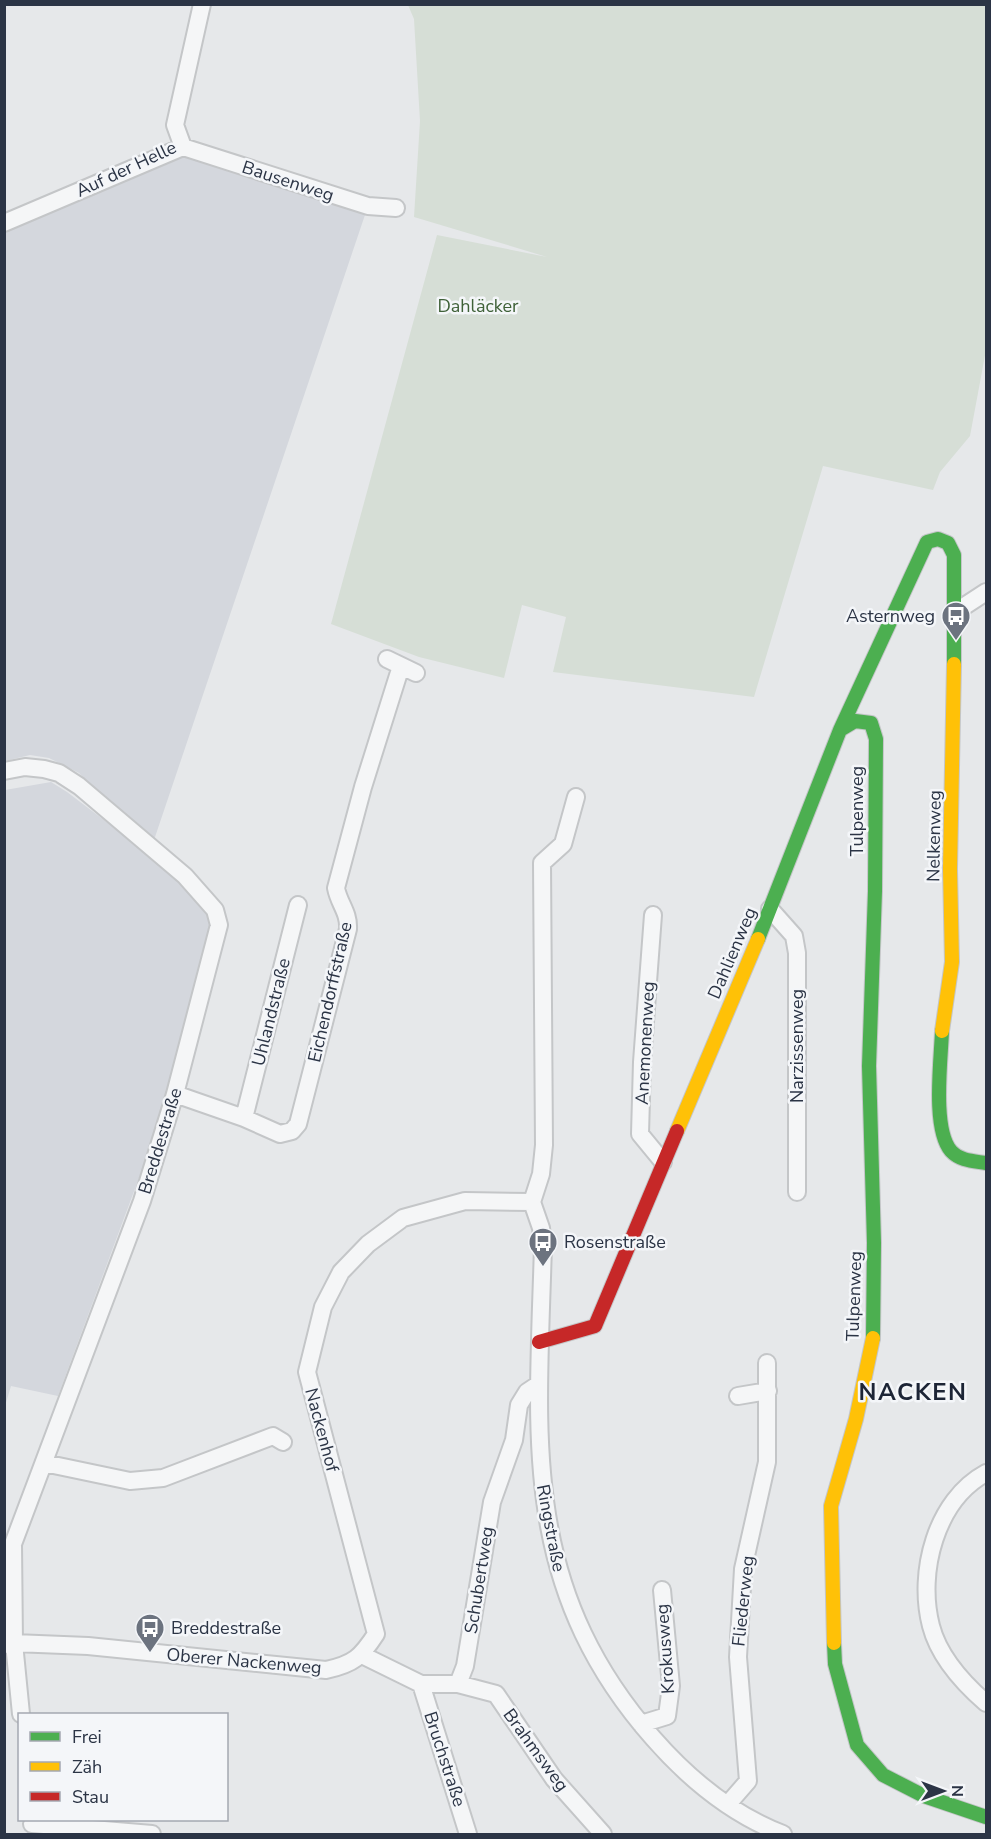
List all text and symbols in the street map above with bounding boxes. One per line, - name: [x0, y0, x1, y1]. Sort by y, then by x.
- street label: Auf der Helle: [72, 135, 180, 203]
- street label: Bausenweg: [239, 155, 337, 207]
- park label: Dahläcker: [437, 294, 519, 318]
- bus stop icon: Asternweg: [940, 600, 972, 642]
- place label: Asternweg: [846, 604, 935, 628]
- street label: Tulpenweg: [845, 766, 869, 856]
- street label: Nelkenweg: [921, 790, 947, 882]
- street label: Dahlienweg: [702, 903, 762, 1003]
- street label: Eichendorffstraße: [302, 919, 358, 1065]
- street label: Uhlandstraße: [246, 956, 296, 1068]
- street label: Anemonenweg: [630, 981, 660, 1105]
- street label: Narzissenweg: [785, 989, 809, 1103]
- street label: Breddestraße: [132, 1085, 188, 1197]
- bus stop icon: Rosenstraße: [527, 1226, 559, 1268]
- place label: Rosenstraße: [564, 1230, 666, 1254]
- street label: Tulpenweg: [840, 1250, 868, 1342]
- district label: NACKEN: [859, 1376, 967, 1408]
- street label: Nackenhof: [299, 1385, 345, 1476]
- street label: Ringstraße: [531, 1482, 571, 1574]
- street label: Schubertweg: [459, 1525, 499, 1635]
- street label: Fliederweg: [726, 1554, 760, 1648]
- street label: Krokusweg: [650, 1603, 680, 1695]
- bus stop icon: Breddestraße: [134, 1612, 166, 1654]
- place label: Breddestraße: [171, 1616, 281, 1640]
- street label: Oberer Nackenweg: [165, 1642, 323, 1680]
- street label: Brahmsweg: [498, 1704, 574, 1796]
- street label: Bruchstraße: [418, 1708, 472, 1810]
- legend: [18, 1713, 228, 1821]
- text: Frei: [72, 1725, 102, 1749]
- text: Zäh: [72, 1755, 102, 1779]
- north arrow: [913, 1761, 973, 1821]
- text: Stau: [72, 1785, 109, 1809]
- text: N: [946, 1785, 968, 1797]

